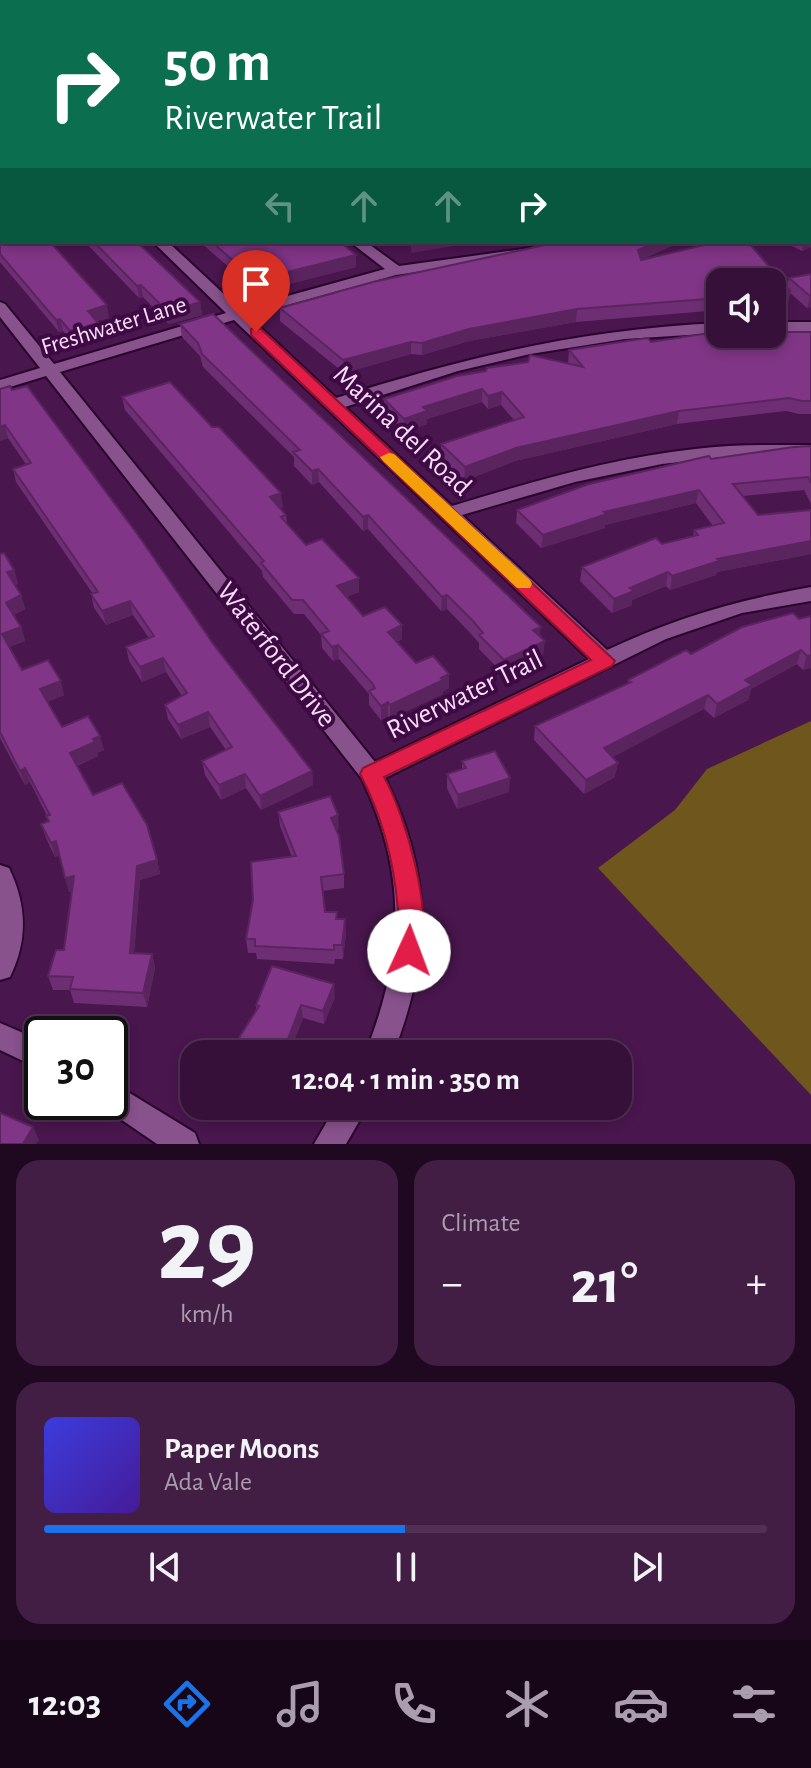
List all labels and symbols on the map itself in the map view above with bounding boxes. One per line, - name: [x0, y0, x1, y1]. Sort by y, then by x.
- pin: [222, 250, 290, 332]
- street label: Freshwater Lane: [39, 293, 189, 359]
- street label: Marina del Road: [328, 360, 476, 502]
- street label: Waterford Drive: [211, 578, 341, 732]
- street label: Riverwater Trail: [383, 645, 547, 745]
- position arrow: [367, 909, 451, 993]
- speed limit sign: 30: [24, 1016, 128, 1120]

